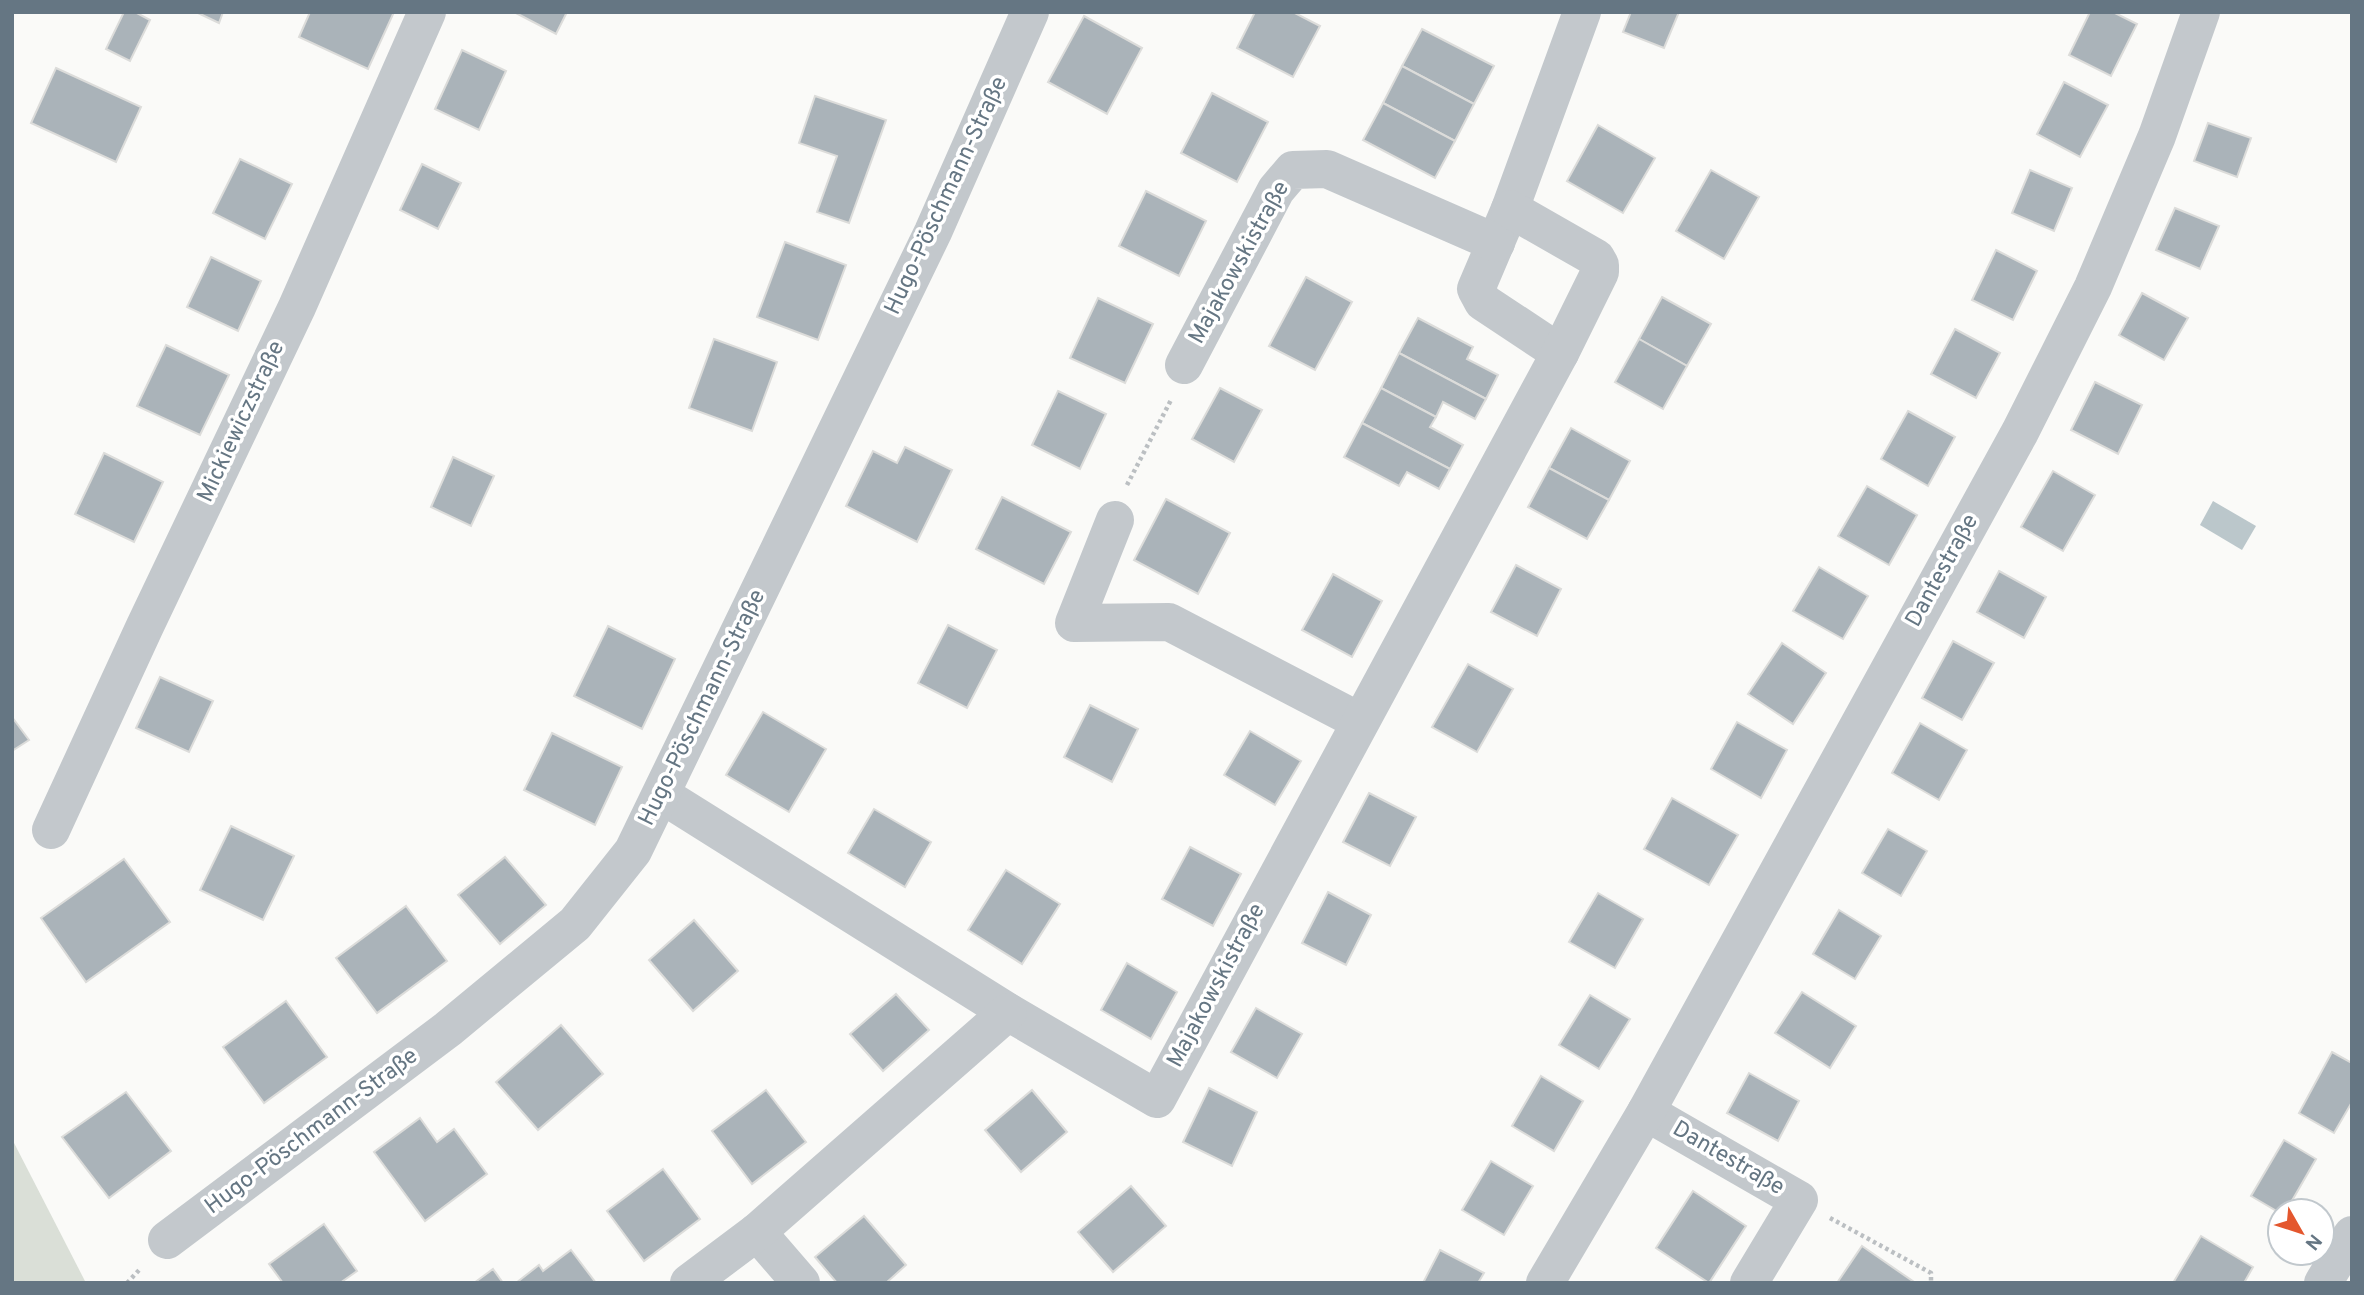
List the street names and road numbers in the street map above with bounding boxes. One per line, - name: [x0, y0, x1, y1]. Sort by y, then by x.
- street label: Hugo-Pöschmann-Straße: [879, 72, 1015, 320]
- street label: Majakowskistraße: [1183, 176, 1297, 350]
- street label: Mickiewiczstraße: [192, 337, 292, 507]
- street label: Dantestraße: [1900, 509, 1986, 633]
- street label: Hugo-Pöschmann-Straße: [633, 585, 773, 831]
- street label: Majakowskistraße: [1162, 899, 1272, 1073]
- street label: Hugo-Pöschmann-Straße: [200, 1042, 424, 1222]
- street label: Dantestraße: [1667, 1115, 1789, 1203]

